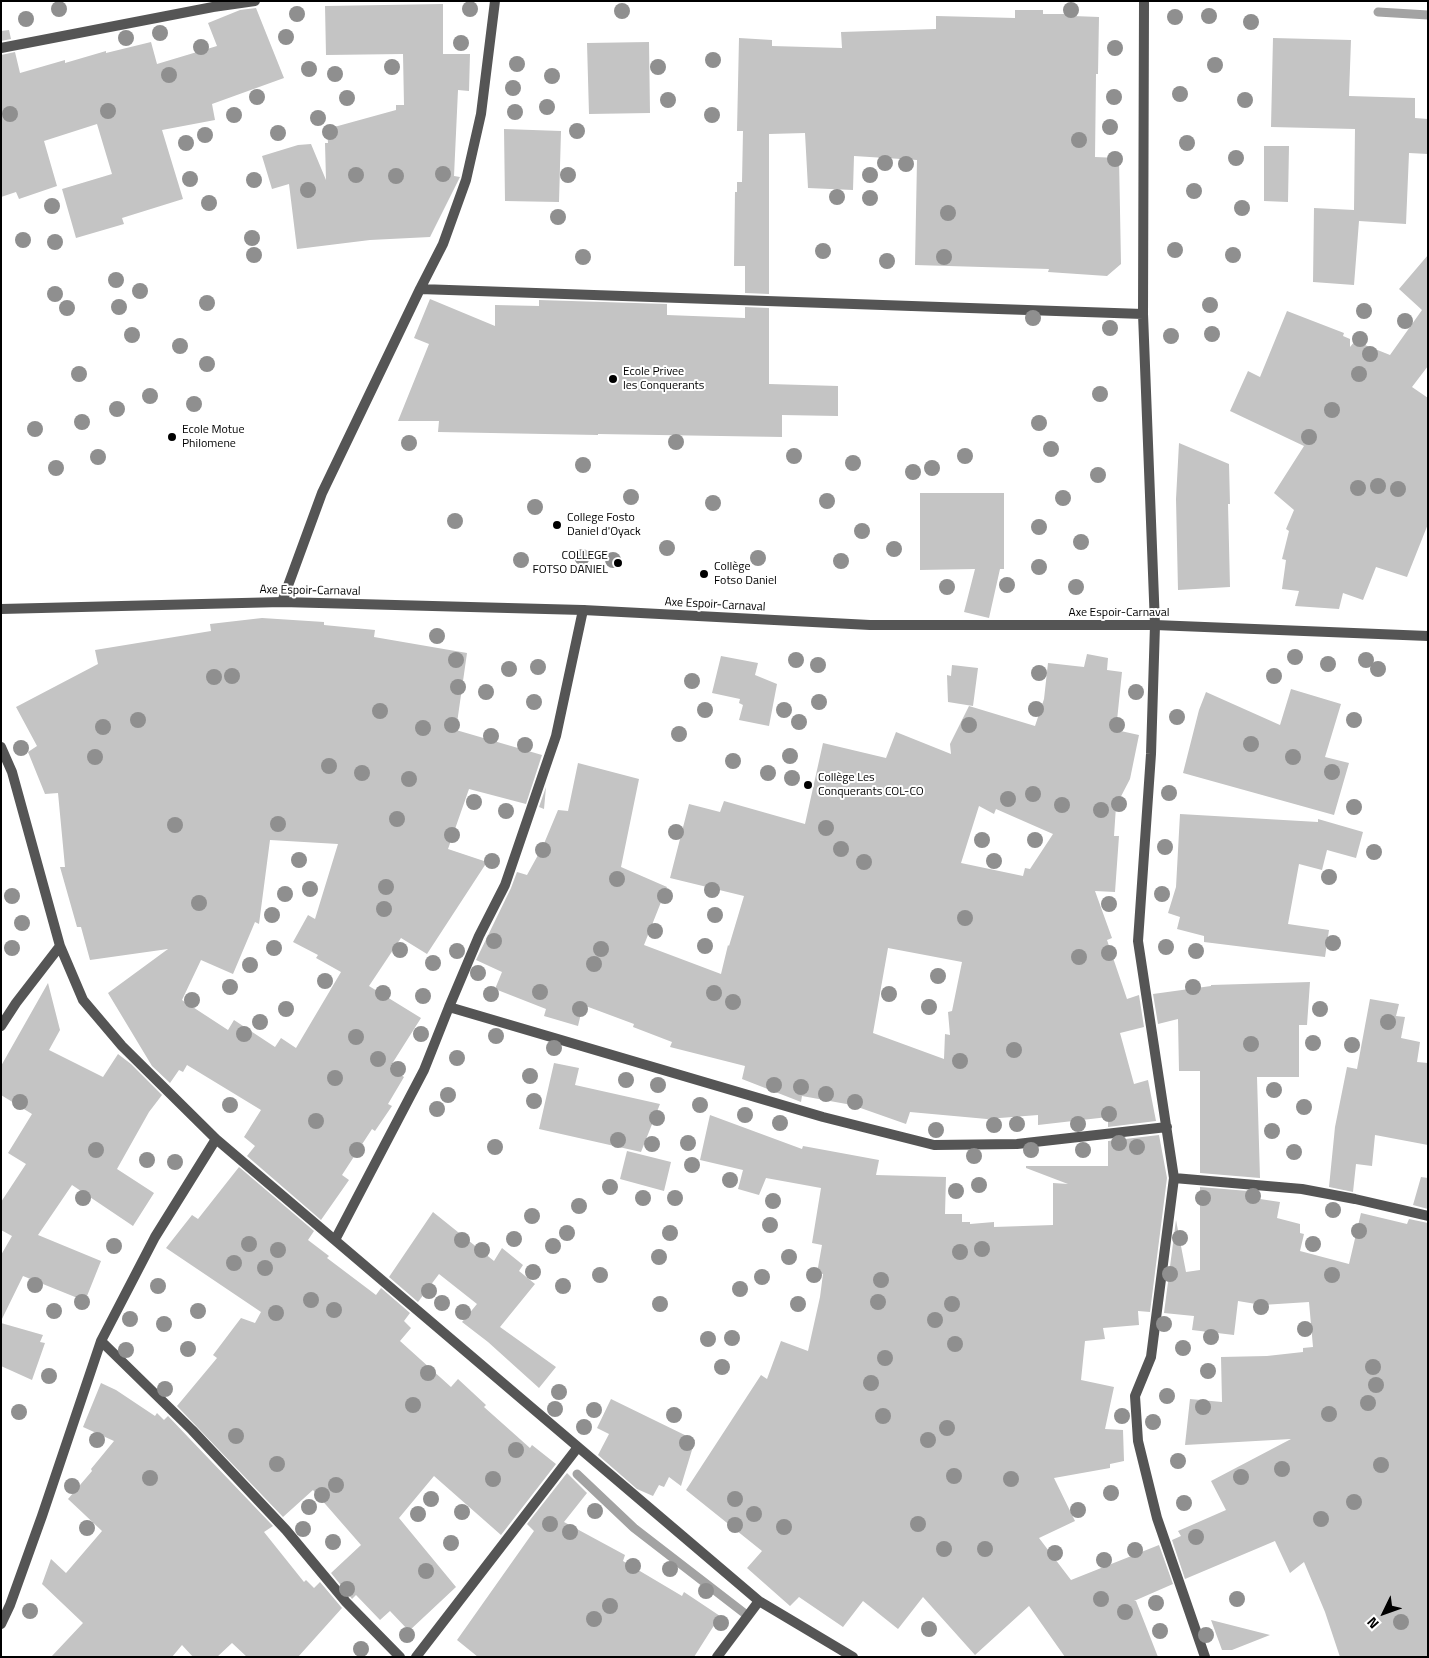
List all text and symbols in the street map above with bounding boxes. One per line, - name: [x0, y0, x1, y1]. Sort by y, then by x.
- place label: Ecole Privee les Conquerants: [623, 365, 704, 393]
- marker: Ecole Privee les Conquerants: [607, 373, 619, 385]
- place label: Ecole Motue Philomene: [182, 423, 244, 451]
- marker: Ecole Motue Philomene: [166, 431, 178, 443]
- place label: College Fosto Daniel d'Oyack: [567, 511, 641, 539]
- marker: College Fosto Daniel d'Oyack: [551, 519, 563, 531]
- place label: COLLEGE FOTSO DANIEL: [533, 549, 608, 577]
- marker: COLLEGE FOTSO DANIEL: [612, 557, 624, 569]
- place label: Collège Fotso Daniel: [714, 560, 777, 588]
- marker: Collège Fotso Daniel: [698, 568, 710, 580]
- street label: Axe Espoir-Carnaval: [259, 583, 361, 599]
- street label: Axe Espoir-Carnaval: [664, 595, 766, 615]
- street label: Axe Espoir-Carnaval: [1068, 606, 1170, 620]
- place label: Collège Les Conquerants COL-CO: [818, 771, 924, 799]
- marker: Collège Les Conquerants COL-CO: [802, 779, 814, 791]
- north arrow: [1359, 1588, 1409, 1638]
- text: N: [1361, 1613, 1384, 1634]

